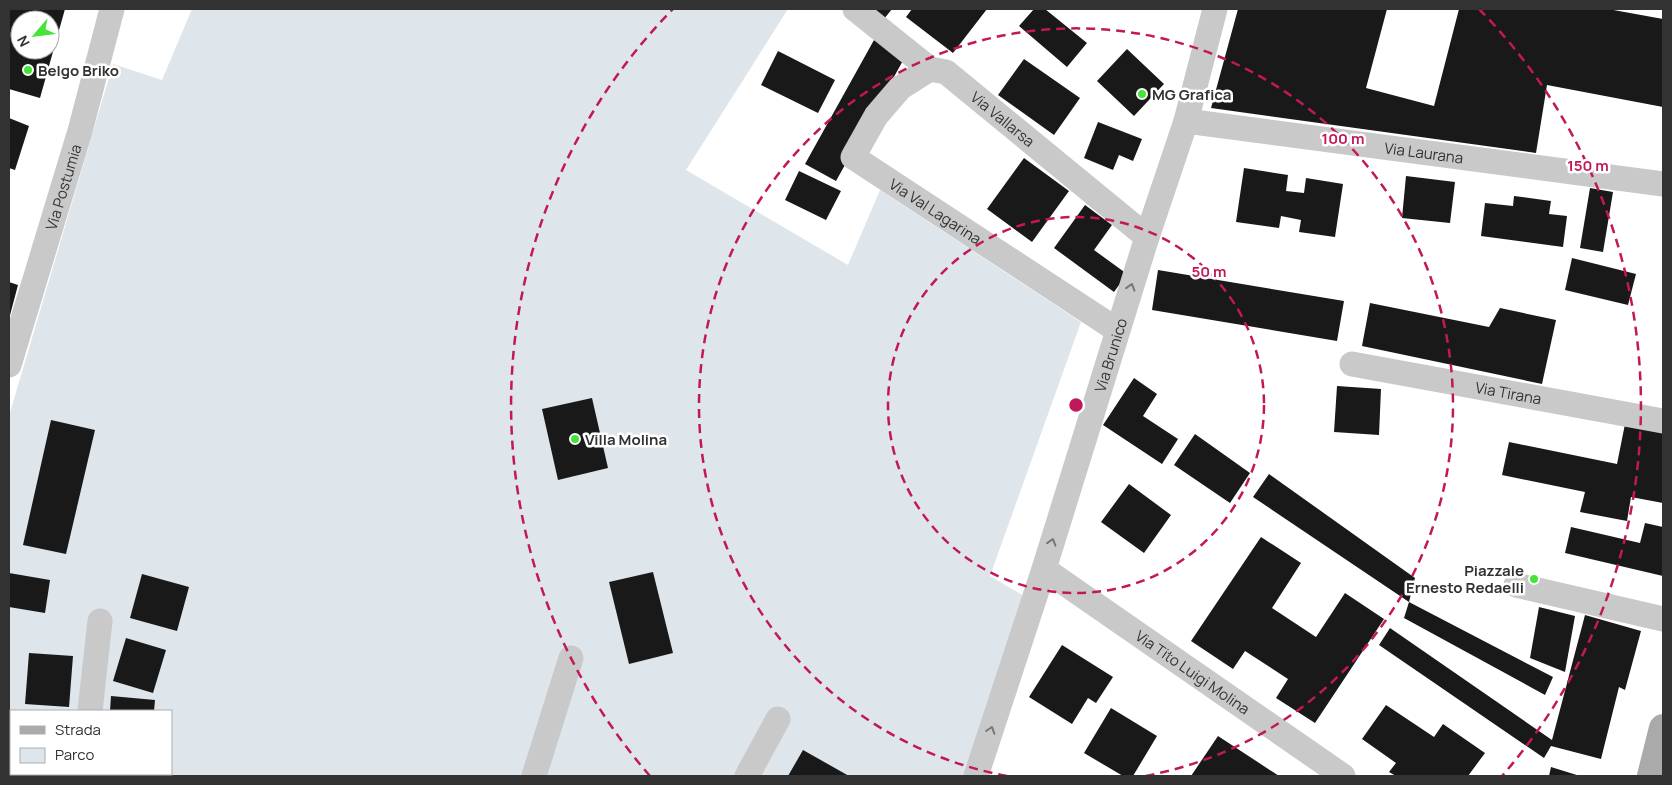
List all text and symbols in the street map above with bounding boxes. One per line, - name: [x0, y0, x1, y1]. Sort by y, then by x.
- north arrow: [10, 10, 60, 60]
- text: N: [12, 32, 34, 50]
- place label: Belgo Briko: [38, 60, 119, 81]
- marker: Belgo Briko: [22, 64, 34, 76]
- place label: MG Grafica: [1152, 84, 1231, 105]
- street label: Via Vallarsa: [967, 86, 1039, 151]
- marker: MG Grafica: [1136, 88, 1148, 100]
- text: 100 m: [1322, 128, 1364, 149]
- street label: Via Laurana: [1383, 137, 1465, 168]
- street label: Via Postumia: [40, 141, 86, 233]
- text: 150 m: [1567, 155, 1609, 176]
- street label: Via Val Lagarina: [885, 173, 986, 249]
- text: 50 m: [1191, 261, 1227, 282]
- one-way arrow: [1125, 283, 1135, 291]
- street label: Via Brunico: [1089, 315, 1132, 395]
- street label: Via Tirana: [1474, 376, 1543, 409]
- centre of rings: [1067, 396, 1085, 414]
- place label: Villa Molina: [585, 429, 667, 450]
- marker: Villa Molina: [569, 433, 581, 445]
- one-way arrow: [1046, 538, 1056, 547]
- place label: Piazzale Ernesto Redaelli: [1406, 560, 1524, 598]
- marker: Piazzale Ernesto Redaelli: [1528, 573, 1540, 585]
- street label: Via Tito Luigi Molina: [1131, 625, 1254, 719]
- legend: [10, 710, 172, 775]
- text: Strada: [55, 719, 101, 740]
- one-way arrow: [985, 726, 995, 735]
- text: Parco: [55, 744, 94, 765]

